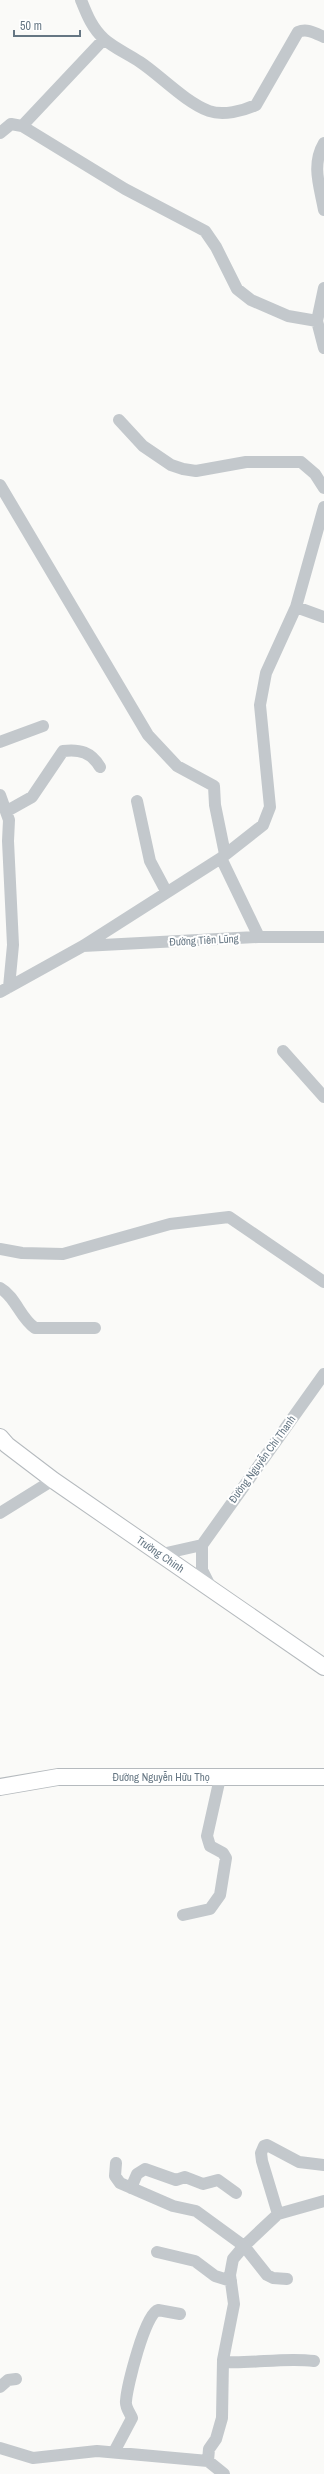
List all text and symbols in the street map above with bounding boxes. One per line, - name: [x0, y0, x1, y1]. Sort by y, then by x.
- scale bar: [14, 12, 80, 38]
- text: 50 m: [20, 18, 42, 34]
- street label: Đường Tiên Lũng: [169, 931, 239, 949]
- street label: Đường Nguyễn Chí Thanh: [226, 1413, 298, 1505]
- street label: Trường Chinh: [134, 1533, 187, 1576]
- street label: Đường Nguyễn Hữu Thọ: [112, 1770, 210, 1784]

